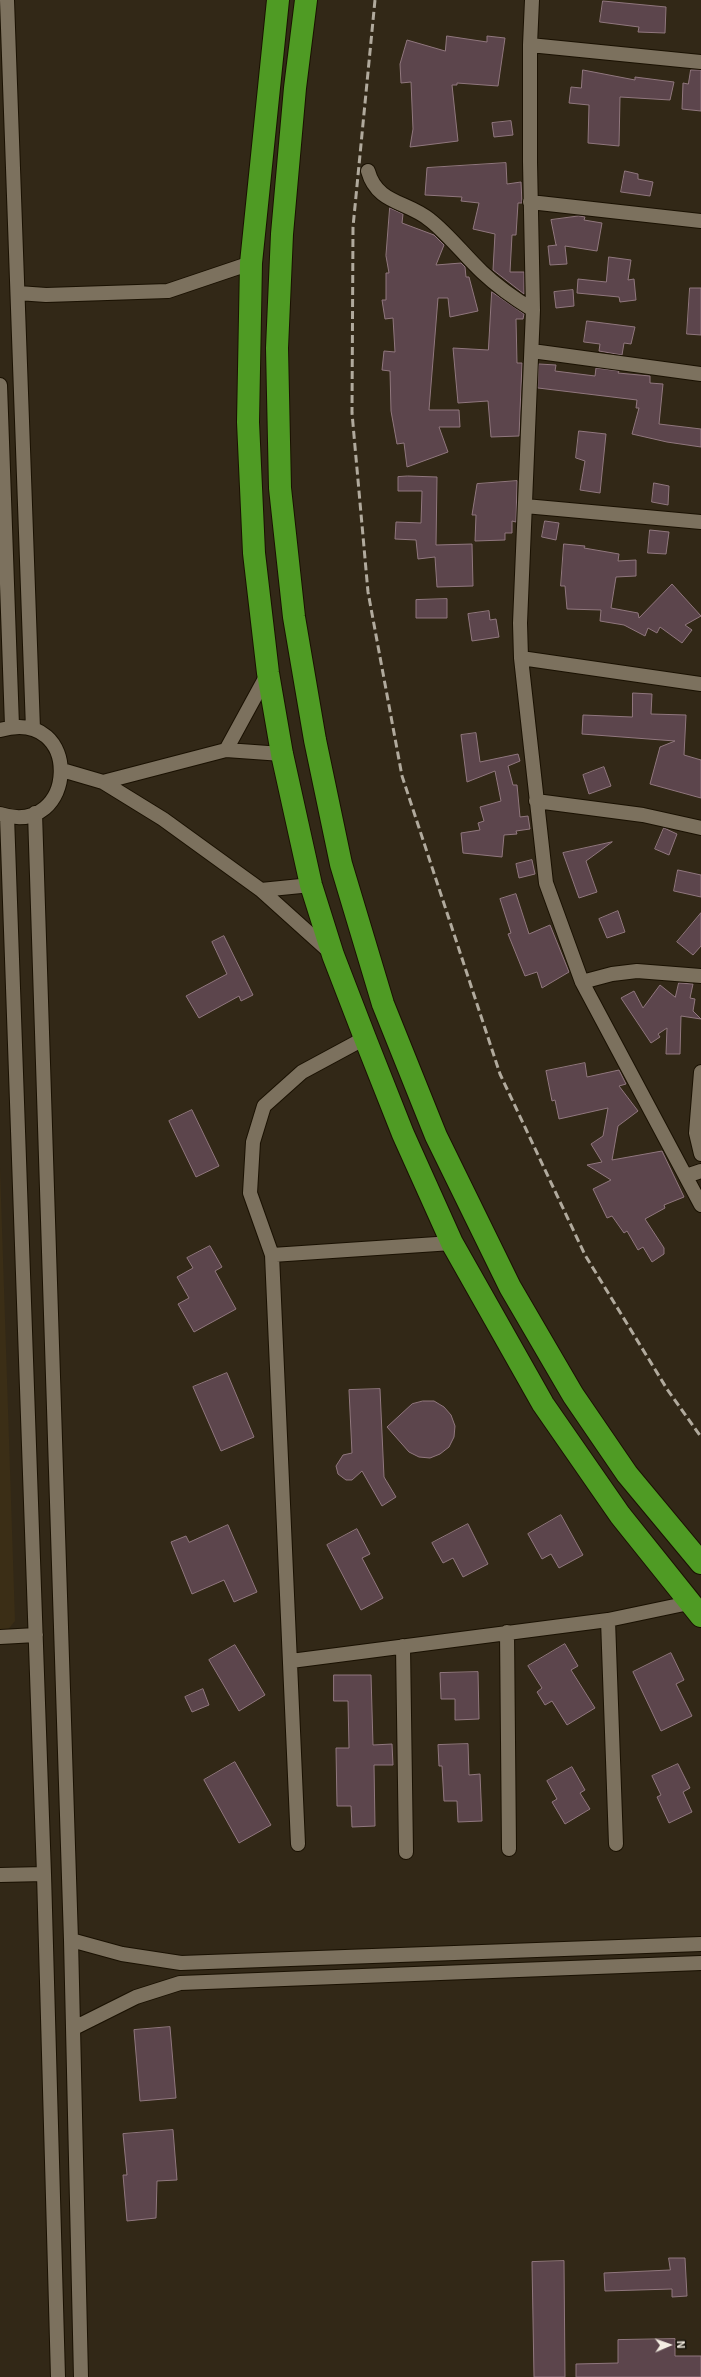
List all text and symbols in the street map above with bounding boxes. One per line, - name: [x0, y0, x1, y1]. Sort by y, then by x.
- north arrow: [649, 2325, 689, 2365]
- text: N: [675, 2340, 688, 2349]

